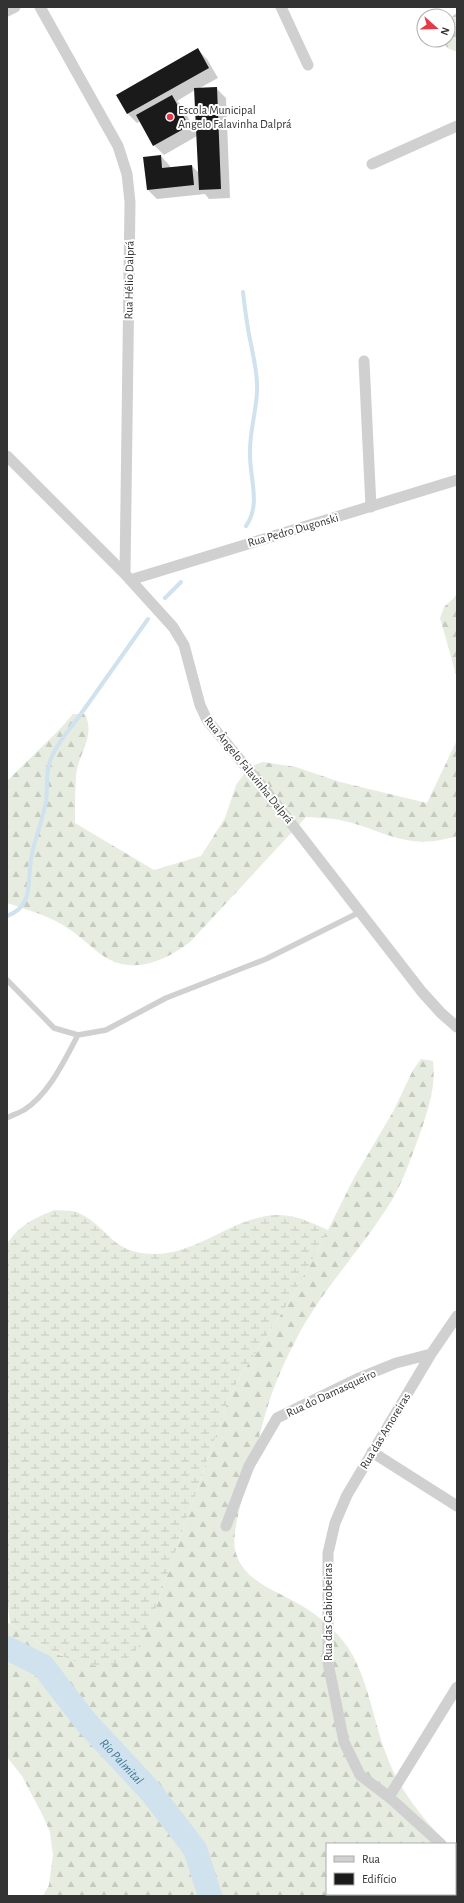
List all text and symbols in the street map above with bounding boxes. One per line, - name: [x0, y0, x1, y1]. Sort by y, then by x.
- north arrow: [416, 8, 456, 48]
- text: N: [438, 26, 451, 37]
- place label: Escola Municipal Angelo Falavinha Dalprá: [178, 104, 292, 130]
- marker: Escola Municipal Angelo Falavinha Dalprá: [165, 112, 175, 122]
- street label: Rua Hélio Dalprá: [122, 240, 136, 320]
- street label: Rua Pedro Dugonski: [246, 511, 340, 549]
- street label: Rua Ângelo Falavinha Dalprá: [202, 714, 297, 826]
- street label: Rua do Damasqueiro: [284, 1367, 378, 1419]
- street label: Rua das Amoreiras: [358, 1391, 412, 1471]
- street label: Rua das Gabirobeiras: [322, 1563, 334, 1661]
- water label: Rio Palmital: [97, 1737, 145, 1787]
- legend: [326, 1843, 456, 1895]
- text: Rua: [362, 1853, 381, 1865]
- text: Edifício: [362, 1873, 397, 1885]

